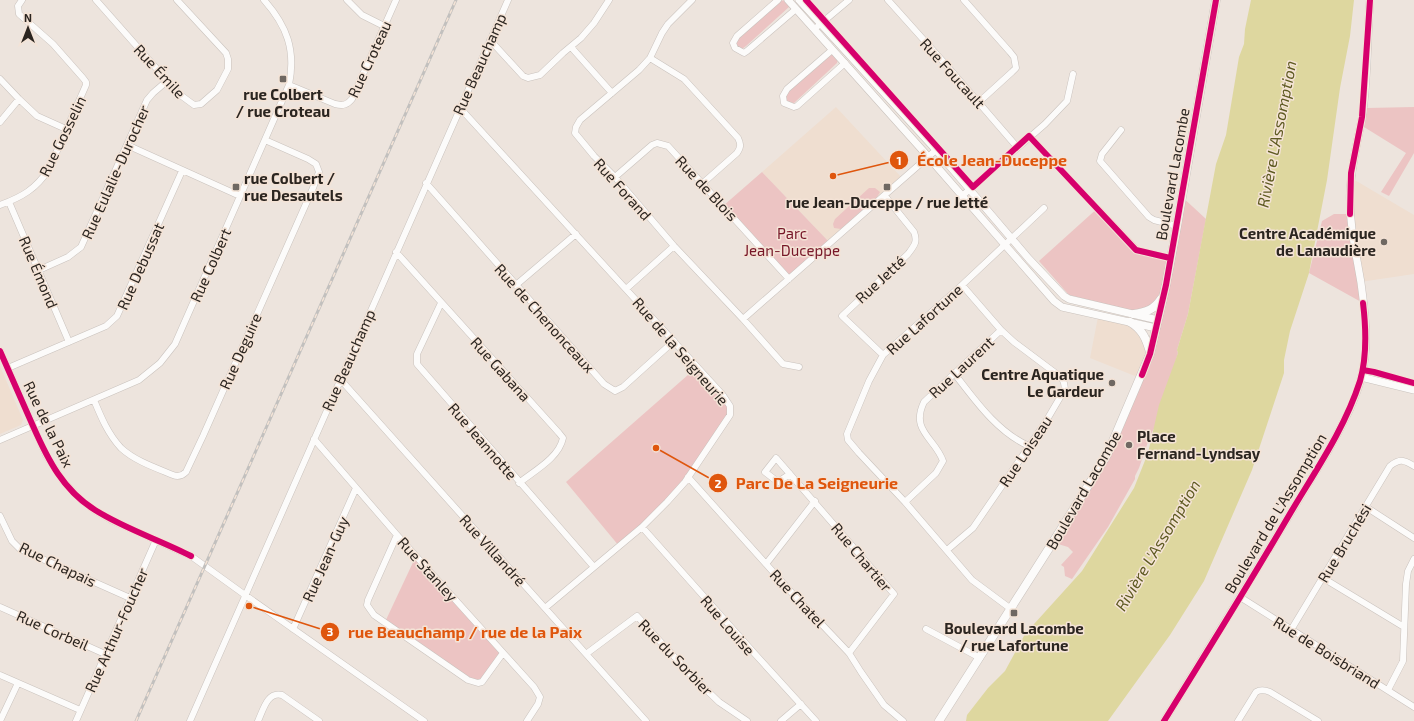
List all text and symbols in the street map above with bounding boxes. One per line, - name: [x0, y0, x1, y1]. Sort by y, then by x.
- north arrow: [8, 8, 48, 48]
- street label: Rue Beauchamp: [449, 10, 509, 118]
- text: N: [24, 11, 32, 24]
- street label: Rue Croteau: [343, 18, 395, 100]
- street label: Rue Foucault: [917, 34, 989, 112]
- street label: Rue Émile: [131, 40, 189, 102]
- water label: Rivière L'Assomption: [1252, 59, 1300, 209]
- marker: rue Colbert / rue Croteau: [278, 74, 288, 84]
- place label: rue Colbert / rue Croteau: [236, 85, 330, 120]
- street label: Rue Gosselin: [35, 93, 89, 179]
- street label: Rue Eulalie-Durocher: [77, 102, 153, 242]
- street label: Boulevard Lacombe: [1151, 106, 1193, 242]
- callout: École Jean-Duceppe: [889, 146, 1075, 174]
- text: École Jean-Duceppe: [917, 150, 1067, 169]
- street label: Rue de Blois: [672, 152, 742, 224]
- text: 1: [896, 153, 902, 167]
- street label: Rue Forand: [590, 154, 656, 224]
- place label: rue Colbert / rue Desautels: [244, 169, 343, 204]
- marker: rue Colbert / rue Desautels: [231, 182, 241, 192]
- marker: rue Jean-Duceppe / rue Jetté: [882, 182, 892, 192]
- place label: rue Jean-Duceppe / rue Jetté: [786, 193, 988, 211]
- street label: Rue Debussat: [113, 219, 167, 312]
- park label: Parc Jean-Duceppe: [744, 224, 840, 259]
- place label: Centre Académique de Lanaudière: [1239, 224, 1376, 259]
- street label: Rue Colbert: [186, 225, 234, 305]
- street label: Rue Émond: [16, 233, 62, 311]
- marker: Centre Académique de Lanaudière: [1379, 237, 1389, 247]
- street label: Rue Jetté: [851, 251, 909, 307]
- street label: Rue de Chenonceaux: [491, 260, 599, 376]
- street label: Rue Lafortune: [882, 280, 966, 358]
- street label: Rue de la Seigneurie: [629, 293, 733, 409]
- street label: Rue Beauchamp: [318, 306, 378, 414]
- street label: Rue Deguire: [215, 310, 265, 392]
- street label: Rue Laurent: [925, 332, 997, 402]
- street label: Rue Gabana: [467, 333, 535, 405]
- place label: Centre Aquatique Le Gardeur: [981, 365, 1105, 400]
- street label: Rue de la Paix: [20, 378, 78, 470]
- marker: Centre Aquatique Le Gardeur: [1107, 378, 1117, 388]
- street label: Rue Jeannotte: [445, 399, 521, 483]
- street label: Rue Loiseau: [995, 412, 1055, 490]
- street label: Boulevard Lacombe: [1042, 427, 1124, 553]
- place label: Place Fernand-Lyndsay: [1137, 427, 1261, 463]
- street label: Boulevard de L'Assomption: [1220, 430, 1330, 596]
- marker: Place Fernand-Lyndsay: [1124, 440, 1134, 450]
- callout: Parc De La Seigneurie: [708, 469, 906, 497]
- text: Parc De La Seigneurie: [736, 473, 898, 492]
- text: 2: [715, 476, 722, 490]
- water label: Rivière L'Assomption: [1110, 476, 1204, 614]
- street label: Rue Bruchési: [1313, 500, 1375, 586]
- street label: Rue Villandré: [456, 511, 530, 589]
- street label: Rue Jean-Guy: [298, 513, 352, 605]
- street label: Rue Chartier: [828, 519, 896, 595]
- street label: Rue Stanley: [394, 533, 462, 605]
- street label: Rue Chapais: [17, 538, 99, 590]
- street label: Rue Arthur-Foucher: [80, 565, 152, 695]
- street label: Rue Chatel: [767, 565, 830, 631]
- street label: Rue Louise: [697, 591, 759, 659]
- street label: Rue Corbeil: [14, 606, 92, 654]
- marker: Boulevard Lacombe / rue Lafortune: [1009, 608, 1019, 618]
- street label: Rue de Boisbriand: [1270, 612, 1384, 692]
- street label: Rue du Sorbier: [635, 615, 717, 699]
- callout: rue Beauchamp / rue de la Paix: [320, 618, 590, 646]
- place label: Boulevard Lacombe / rue Lafortune: [944, 619, 1084, 654]
- text: rue Beauchamp / rue de la Paix: [348, 622, 582, 641]
- text: 3: [327, 624, 334, 638]

